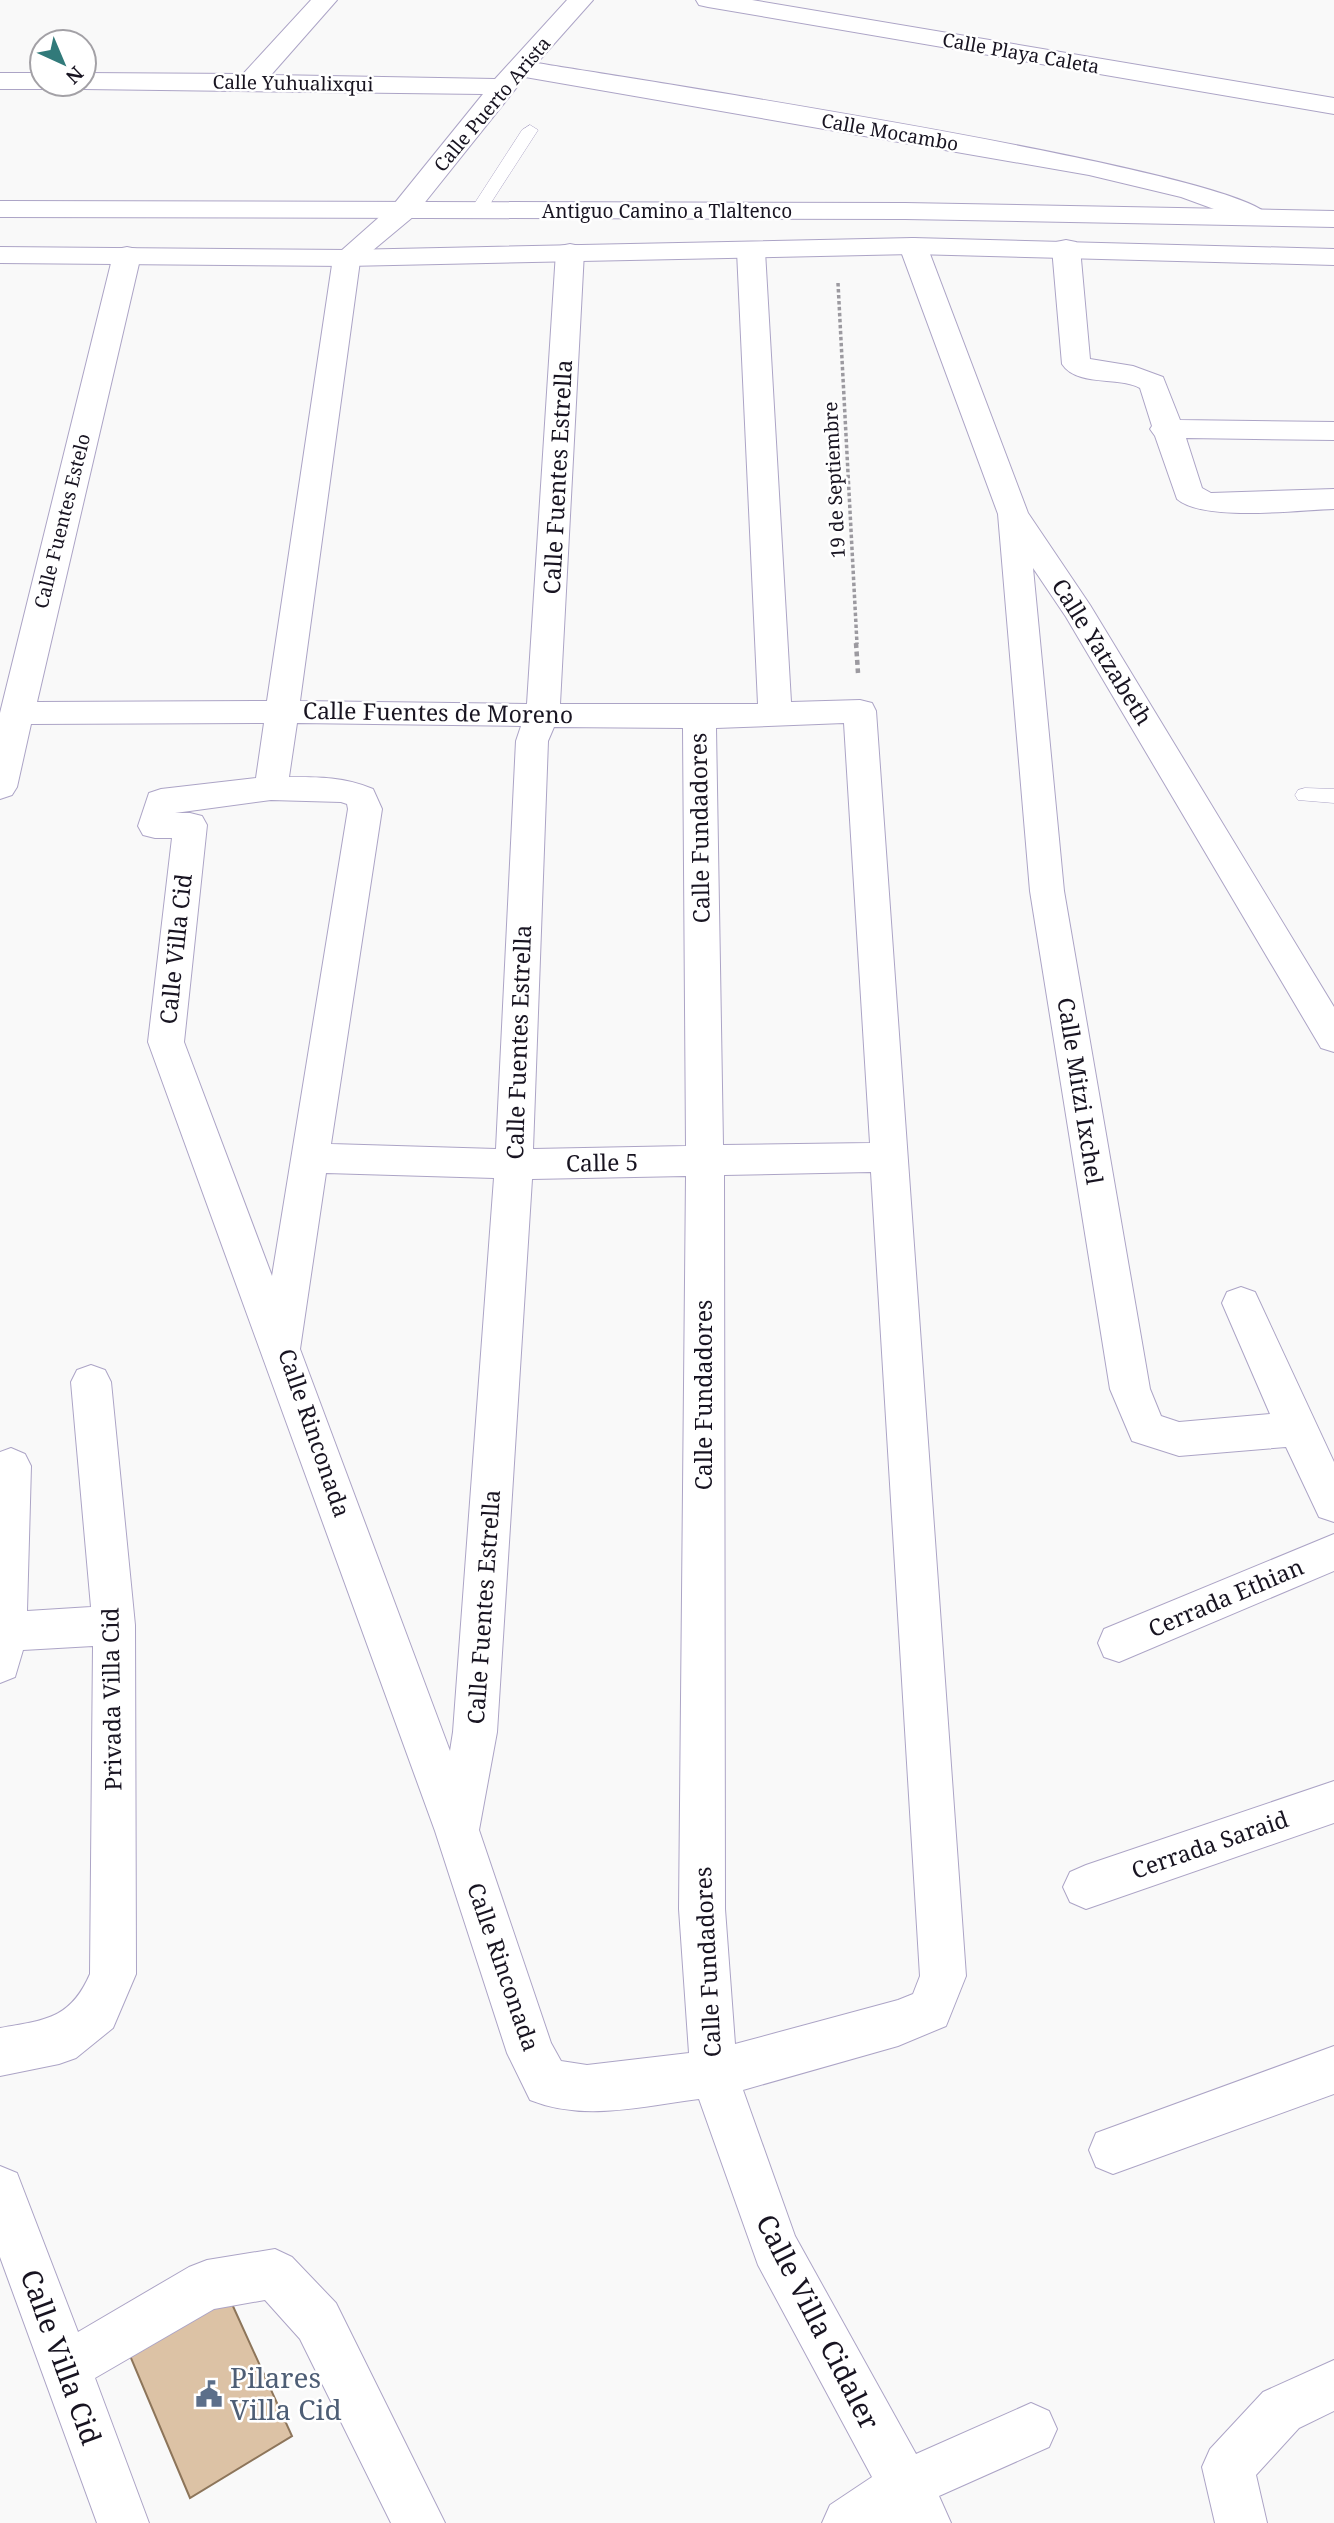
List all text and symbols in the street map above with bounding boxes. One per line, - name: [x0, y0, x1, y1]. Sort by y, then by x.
- street label: Calle Playa Caleta: [940, 26, 1102, 80]
- north arrow: [28, 28, 98, 98]
- street label: Calle Puerto Arista: [428, 31, 556, 177]
- text: N: [60, 61, 89, 90]
- street label: Calle Yuhualixqui: [212, 69, 374, 97]
- street label: Calle Mocambo: [819, 107, 961, 157]
- street label: Antiguo Camino a Tlaltenco: [542, 198, 792, 224]
- street label: Calle Fuentes Estrella: [535, 359, 579, 595]
- street label: 19 de Septiembre: [817, 401, 851, 559]
- street label: Calle Fuentes Estelo: [28, 431, 96, 611]
- street label: Calle Yatzabeth: [1045, 572, 1161, 731]
- street label: Calle Fuentes de Moreno: [303, 694, 573, 730]
- street label: Calle Fundadores: [681, 732, 717, 924]
- street label: Calle Villa Cid: [151, 872, 199, 1026]
- street label: Calle Fuentes Estrella: [498, 924, 538, 1160]
- street label: Calle Mitzi Ixchel: [1050, 995, 1112, 1187]
- street label: Calle 5: [565, 1145, 638, 1179]
- street label: Calle Fundadores: [687, 1300, 719, 1490]
- street label: Calle Rinconada: [271, 1344, 359, 1521]
- street label: Calle Fuentes Estrella: [459, 1489, 507, 1725]
- street label: Cerrada Ethian: [1143, 1550, 1308, 1644]
- street label: Privada Villa Cid: [93, 1607, 129, 1791]
- street label: Cerrada Saraid: [1127, 1802, 1292, 1886]
- street label: Calle Fundadores: [686, 1866, 728, 2058]
- street label: Calle Rinconada: [460, 1878, 548, 2055]
- street label: Calle Villa Cidaler: [748, 2207, 890, 2436]
- street label: Calle Villa Cid: [13, 2264, 111, 2450]
- place label: Pilares Villa Cid: [230, 2358, 342, 2428]
- public building icon: Pilares Villa Cid: [194, 2379, 224, 2409]

